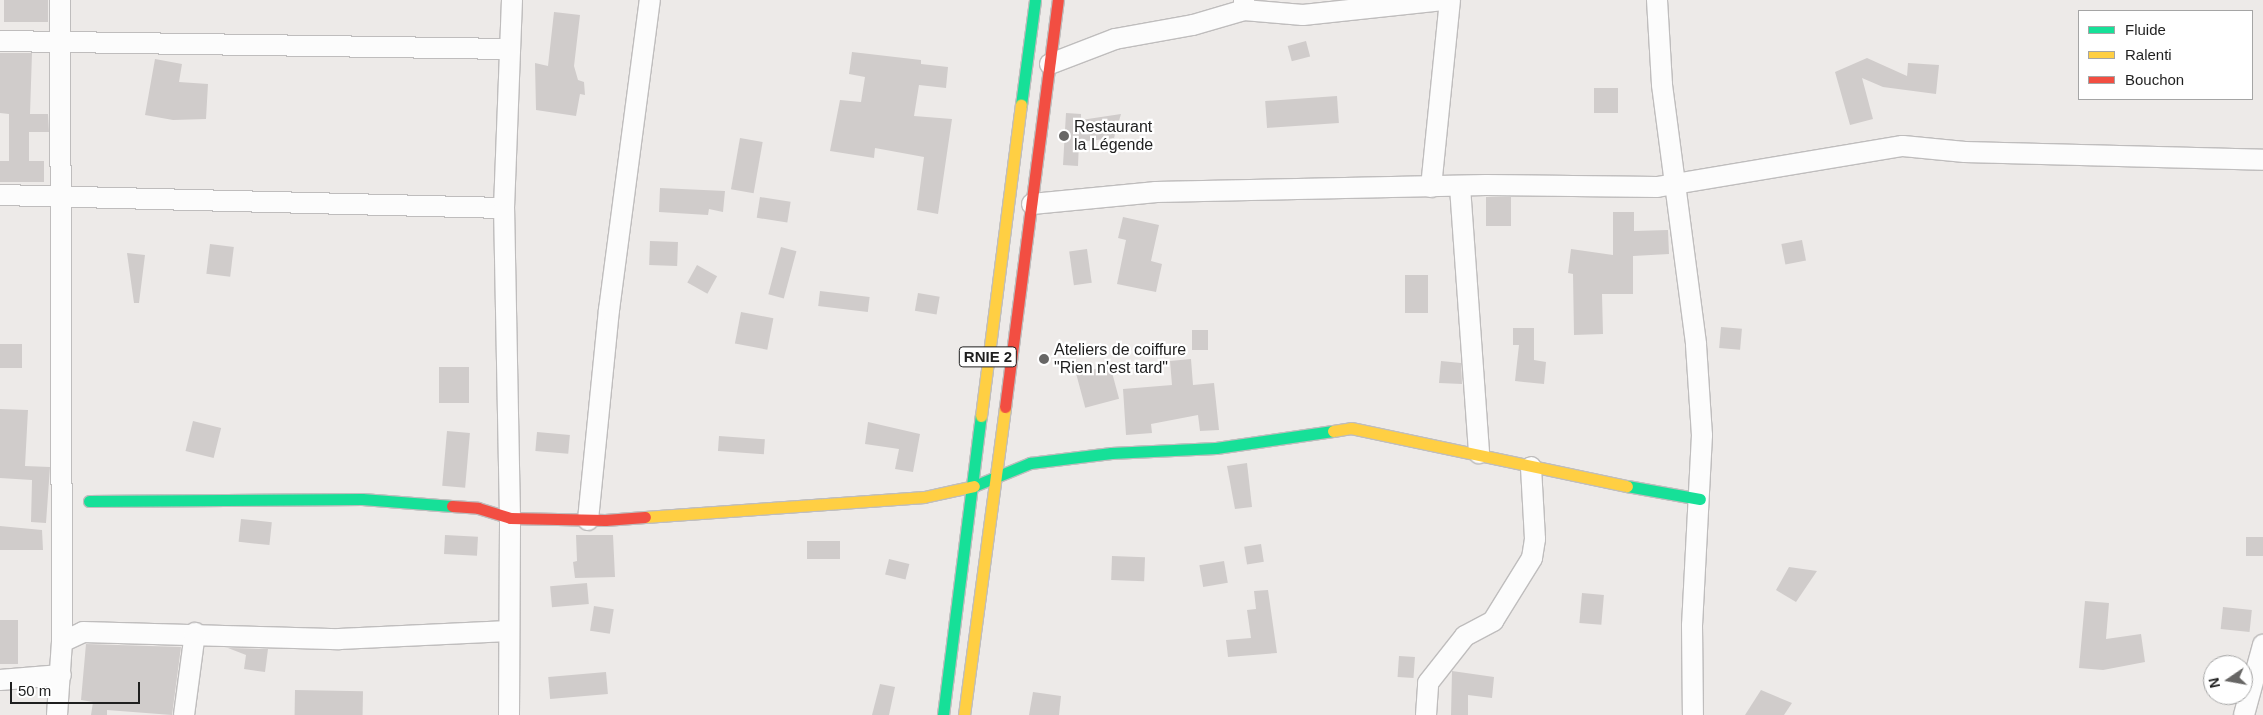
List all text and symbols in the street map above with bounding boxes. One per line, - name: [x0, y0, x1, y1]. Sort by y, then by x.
- legend: [2078, 10, 2253, 100]
- text: Fluide: [2125, 21, 2166, 38]
- text: Ralenti: [2125, 46, 2172, 63]
- text: Bouchon: [2125, 71, 2184, 88]
- place label: Restaurant la Légende: [1074, 117, 1153, 155]
- marker: Restaurant la Légende: [1058, 130, 1070, 142]
- place label: Ateliers de coiffure "Rien n'est tard": [1054, 340, 1186, 378]
- road number: RNIE 2: [958, 344, 1018, 370]
- marker: Ateliers de coiffure "Rien n'est tard": [1038, 353, 1050, 365]
- north arrow: [2203, 655, 2253, 705]
- scale bar: [12, 672, 142, 704]
- text: N: [2205, 676, 2223, 690]
- text: 50 m: [18, 682, 51, 699]

